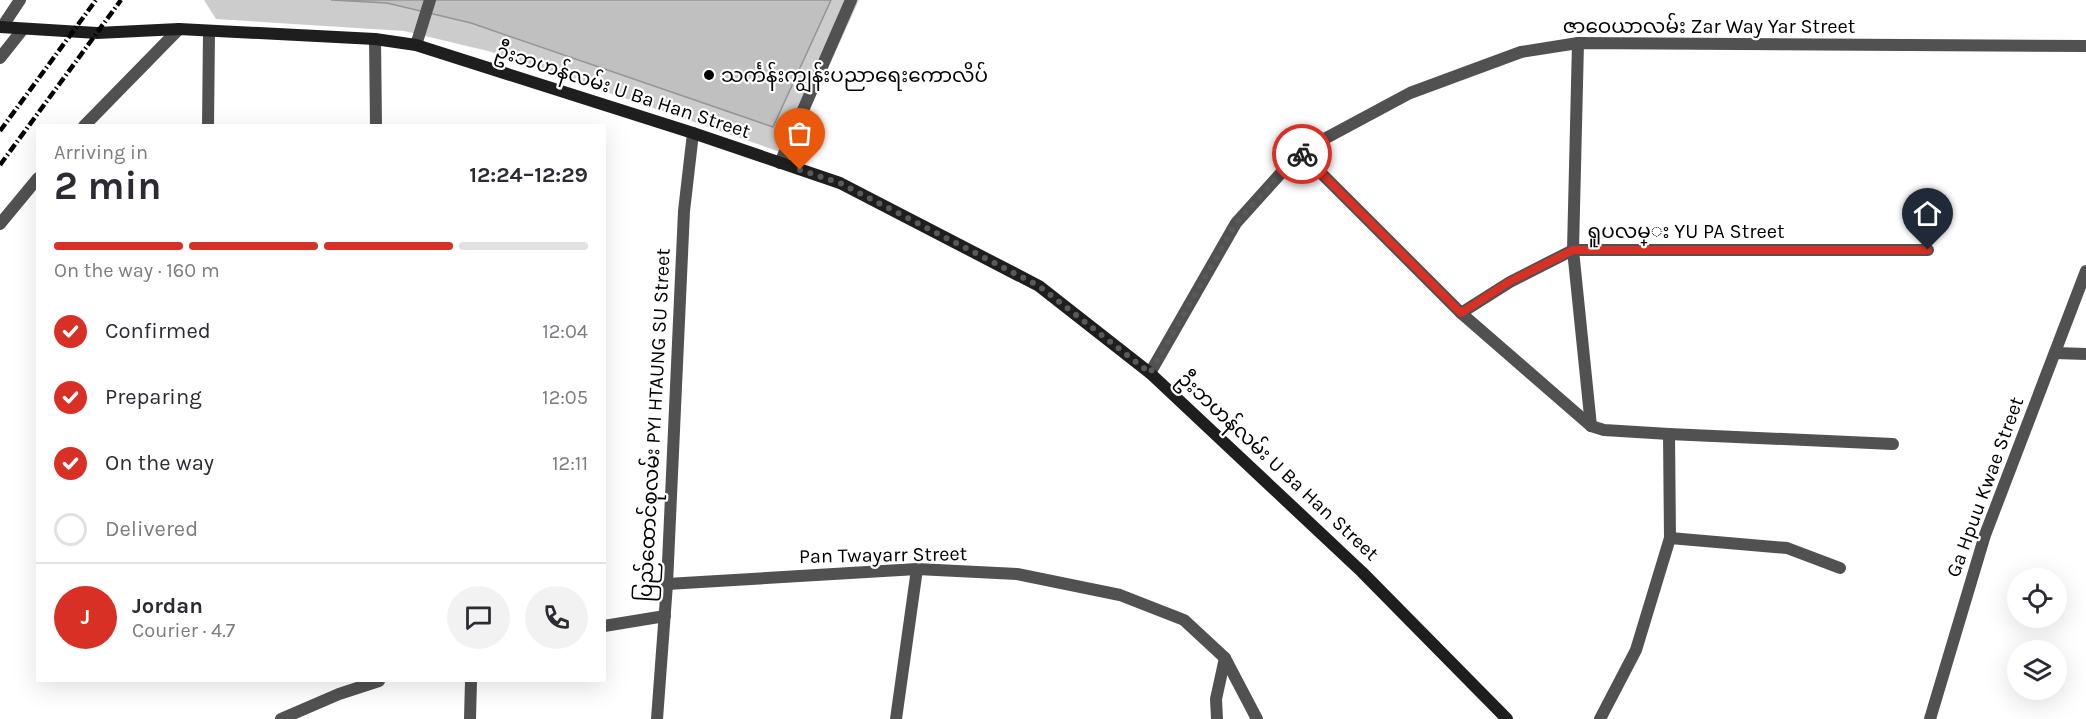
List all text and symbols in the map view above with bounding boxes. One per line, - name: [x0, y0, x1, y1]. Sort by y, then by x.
- street label: ဇာဝေယာလမ်း Zar Way Yar Street: [1563, 12, 1856, 38]
- street label: ဦးဘဟန်လမ်း U Ba Han Street: [492, 36, 755, 147]
- place label: သင်္ကန်းကျွန်းပညာရေးကောလိပ်: [721, 61, 988, 93]
- marker: သင်္ကန်းကျွန်းပညာရေးကောလိပ်: [702, 68, 716, 82]
- pin: [774, 108, 825, 170]
- icon: bag: [783, 117, 816, 150]
- courier: [1272, 124, 1332, 184]
- icon: bike: [1286, 138, 1319, 171]
- text: Arriving in: [54, 141, 148, 164]
- text: 12:24–12:29: [469, 162, 588, 188]
- text: 2 min: [54, 163, 162, 209]
- pin: [1902, 188, 1953, 250]
- icon: home: [1911, 197, 1944, 230]
- street label: ရူပလမ္း YU PA Street: [1588, 220, 1785, 248]
- street label: ပြည်ထောင်စုလမ်း PYI HTAUNG SU Street: [630, 247, 680, 603]
- text: On the way · 160 m: [54, 259, 220, 282]
- icon: check: [54, 315, 87, 348]
- text: Confirmed: [105, 318, 211, 344]
- text: 12:04: [542, 320, 588, 343]
- street label: ဦးဘဟန်လမ်း U Ba Han Street: [1170, 365, 1386, 568]
- icon: check: [54, 381, 87, 414]
- text: Preparing: [105, 384, 202, 410]
- text: 12:05: [542, 386, 588, 409]
- street label: Ga Hpuu Kwae Street: [1942, 393, 2029, 580]
- icon: check: [54, 447, 87, 480]
- text: On the way: [105, 450, 214, 476]
- text: 12:11: [552, 452, 588, 475]
- text: Delivered: [105, 516, 198, 542]
- street label: Pan Twayarr Street: [799, 542, 968, 568]
- map controls: [2007, 568, 2067, 700]
- button: locate: [2007, 568, 2067, 628]
- button: chat: [447, 586, 510, 649]
- button: phone: [525, 586, 588, 649]
- text: Jordan: [132, 593, 203, 619]
- text: J: [81, 604, 90, 630]
- text: Courier · 4.7: [132, 619, 235, 642]
- button: layers: [2007, 640, 2067, 700]

